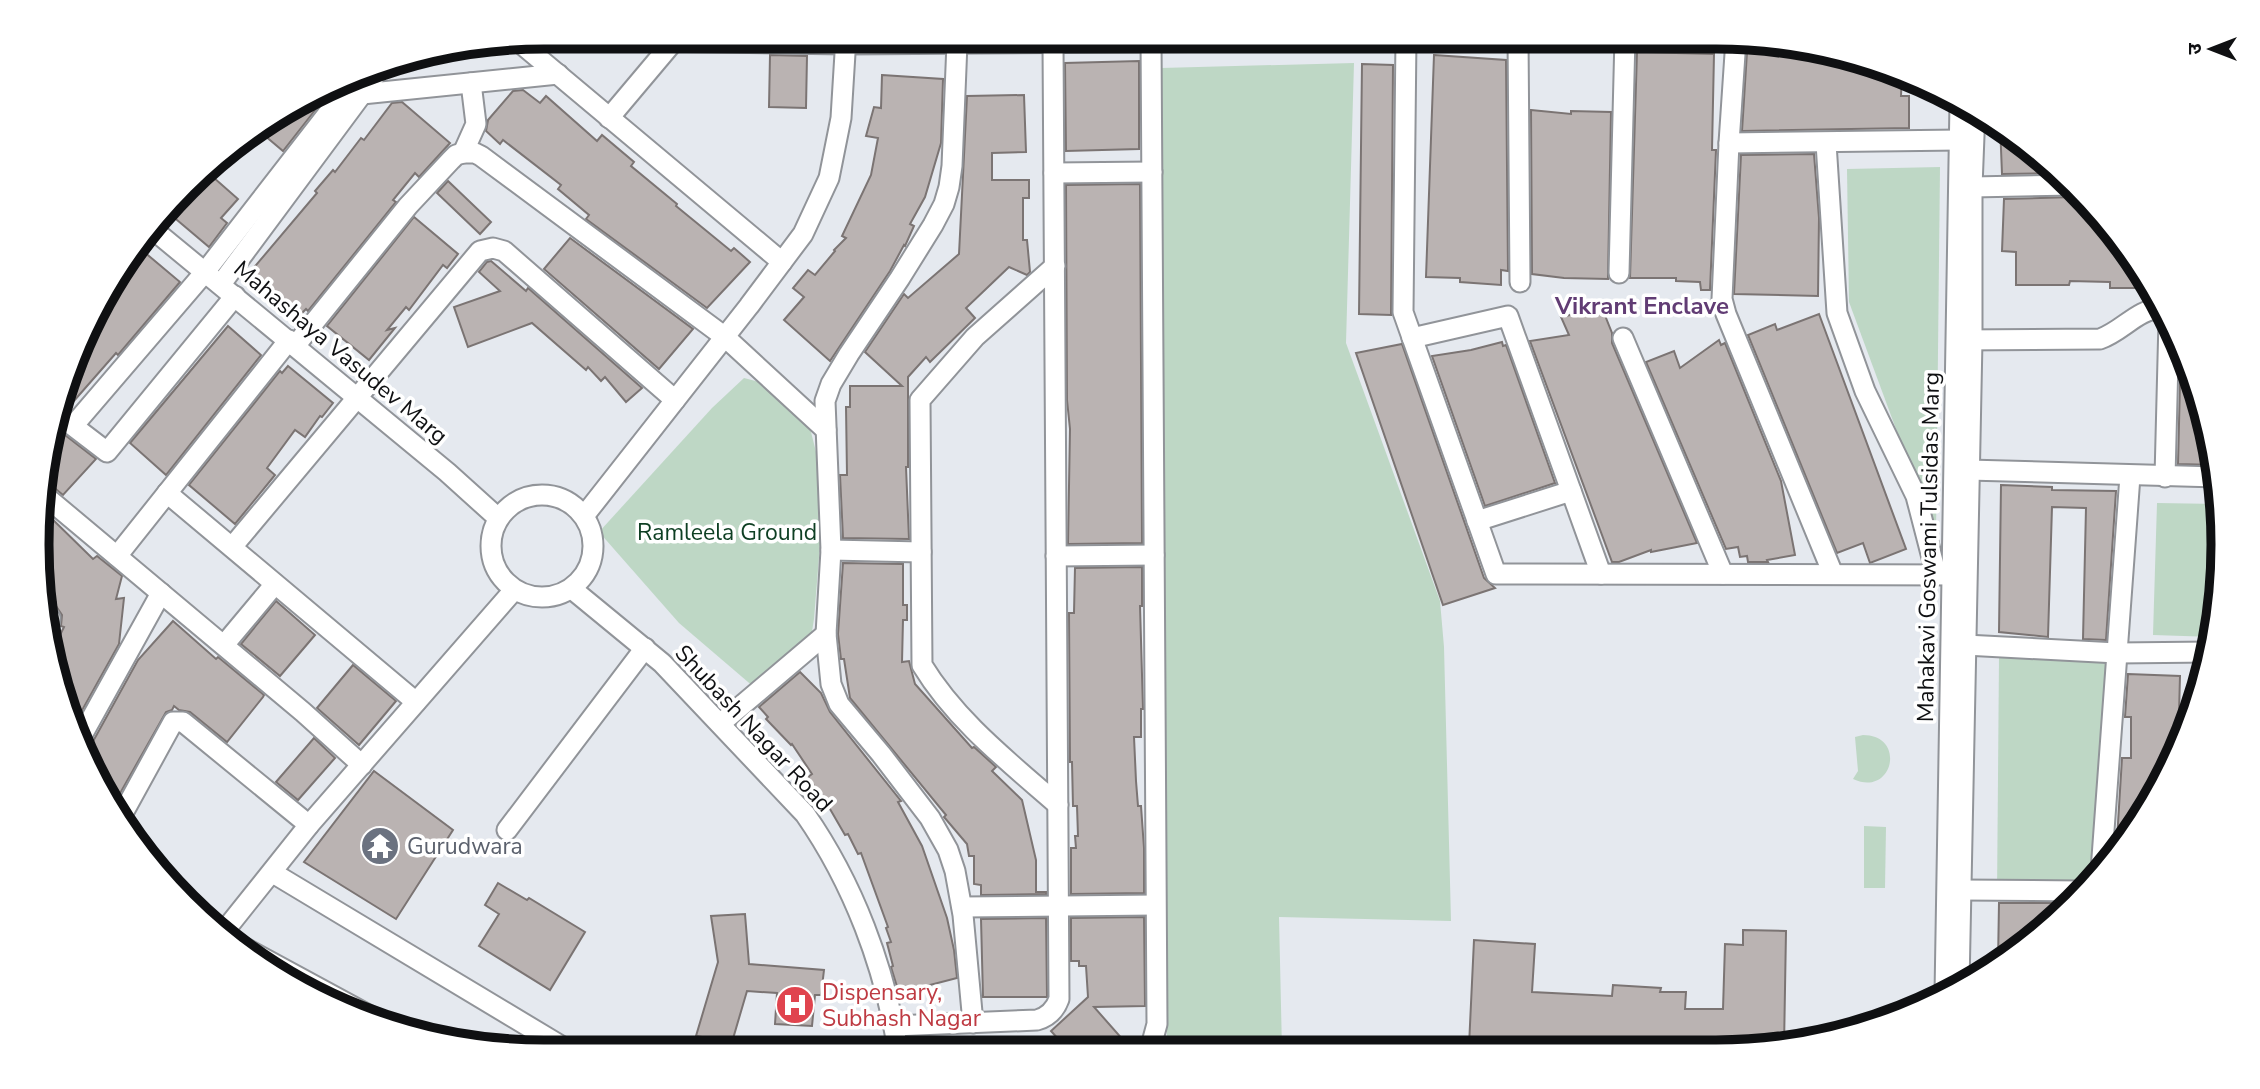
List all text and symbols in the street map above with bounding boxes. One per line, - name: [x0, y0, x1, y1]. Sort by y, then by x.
- north arrow: [2176, 14, 2246, 84]
- text: उ: [2182, 43, 2208, 55]
- street label: Mahashaya Vasudev Marg: [227, 254, 454, 451]
- district label: Vikrant Enclave: [1554, 290, 1729, 322]
- street label: Mahakavi Goswami Tulsidas Marg: [1910, 372, 1947, 722]
- park label: Ramleela Ground: [637, 517, 817, 548]
- street label: Shubash Nagar Road: [668, 638, 839, 819]
- temple icon: Gurudwara: [359, 825, 401, 867]
- place label: Gurudwara: [407, 831, 523, 862]
- place label: Dispensary, Subhash Nagar: [822, 977, 982, 1034]
- hospital icon: Dispensary, Subhash Nagar: [774, 984, 816, 1026]

